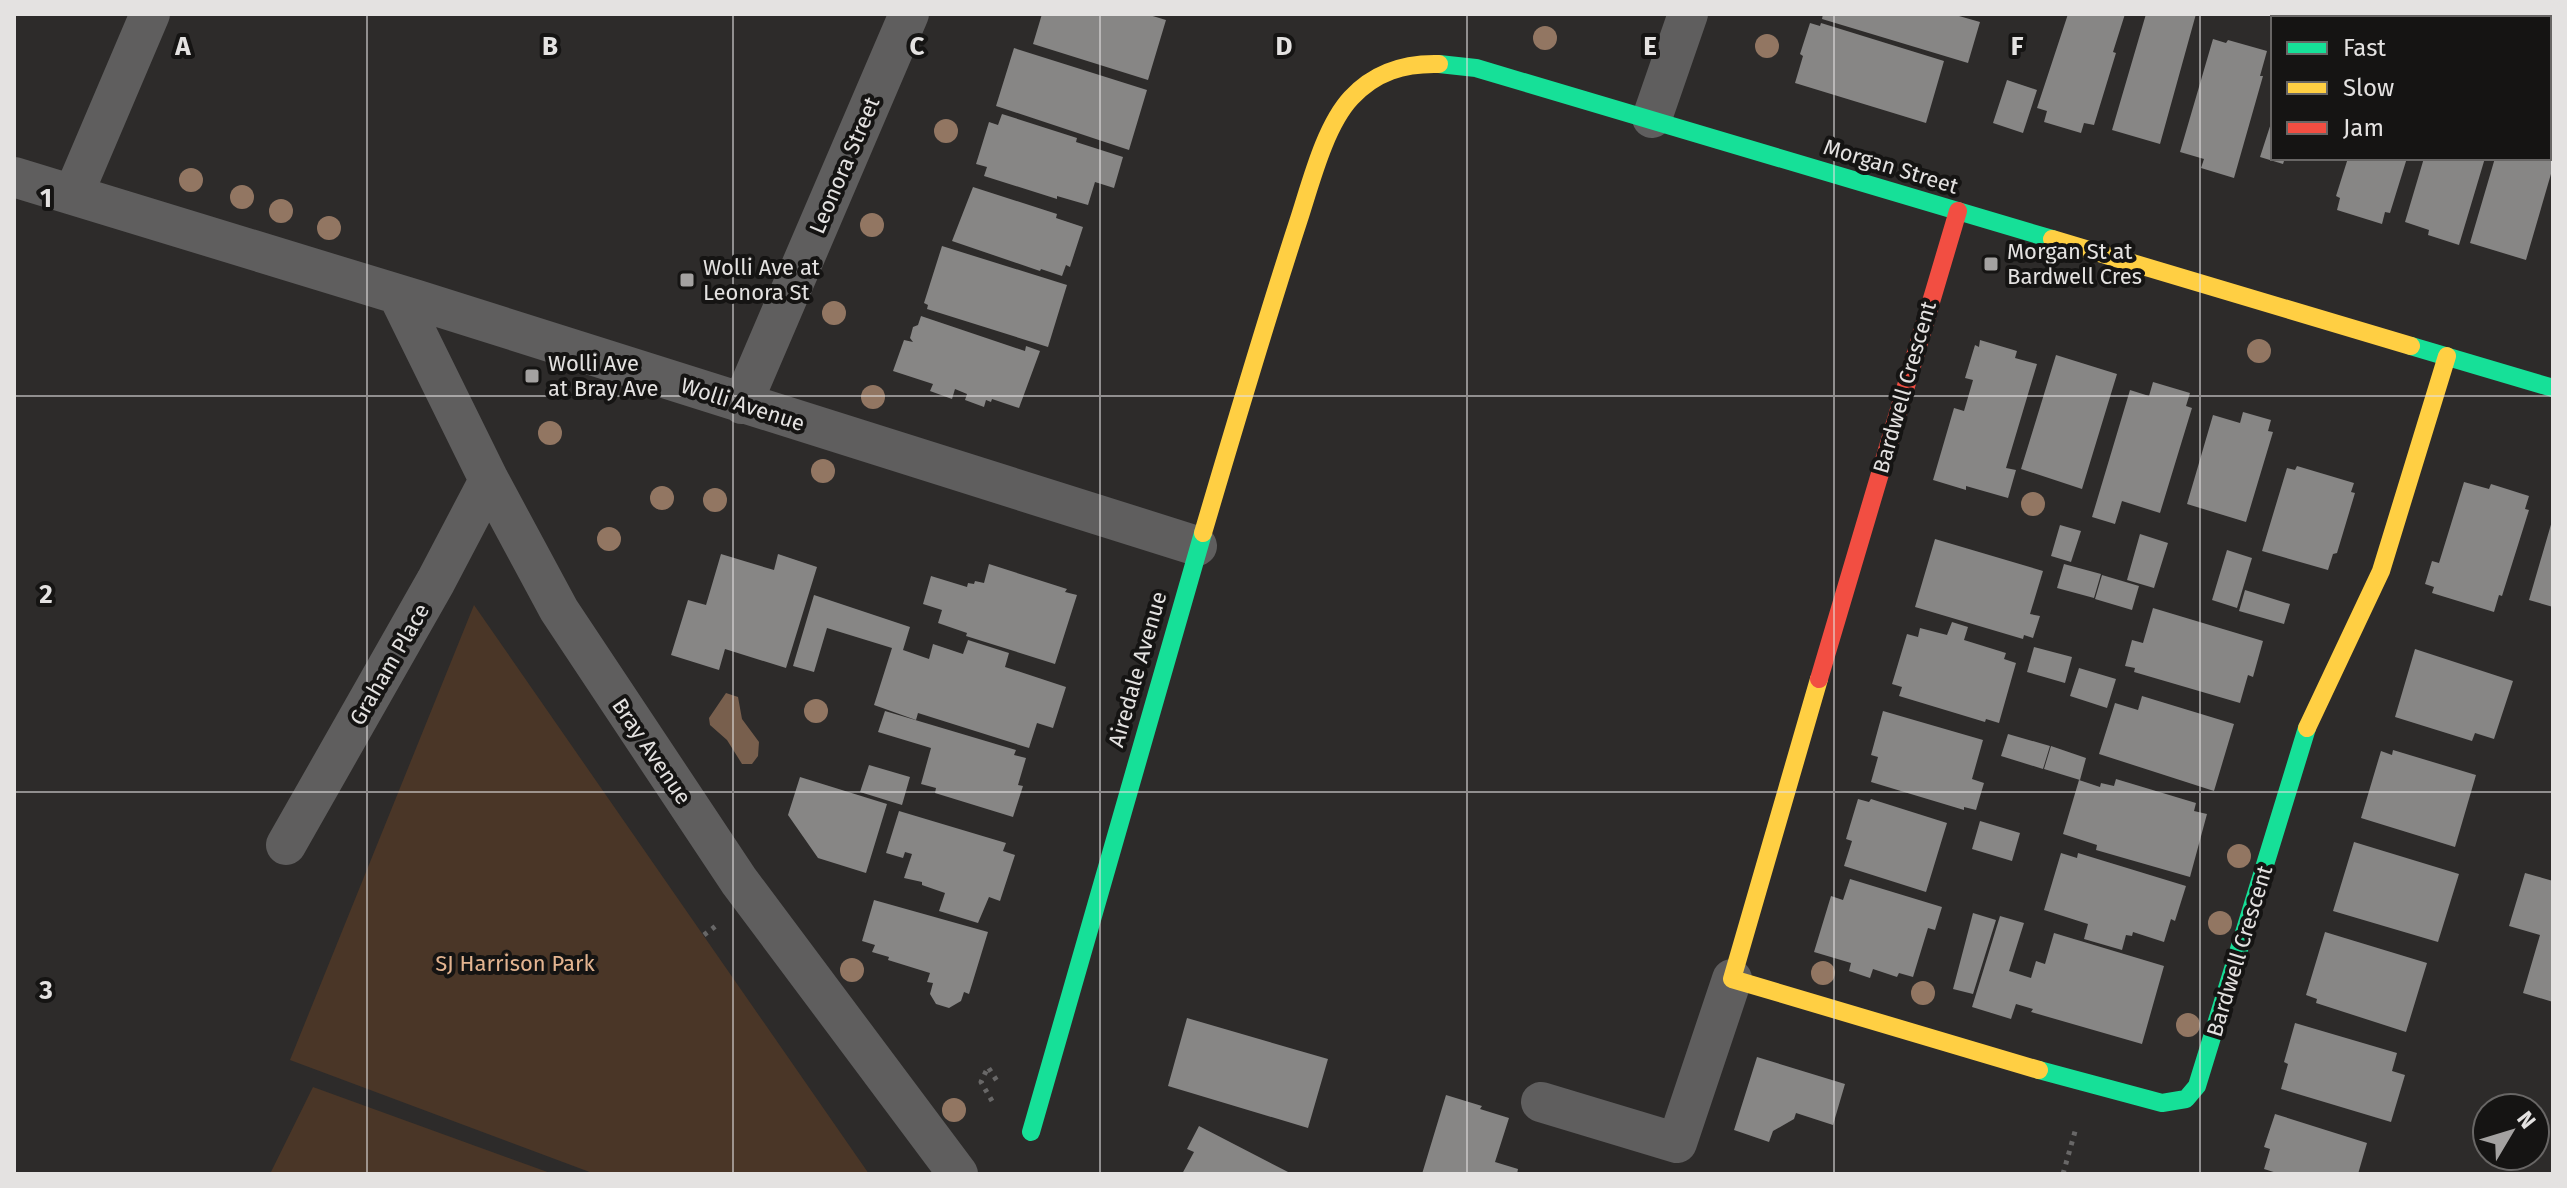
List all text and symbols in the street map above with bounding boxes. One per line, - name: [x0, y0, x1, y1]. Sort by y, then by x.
- legend: [2271, 16, 2551, 160]
- text: A: [174, 31, 191, 62]
- text: B: [542, 31, 558, 62]
- text: C: [910, 31, 925, 62]
- text: D: [1276, 31, 1293, 62]
- text: E: [1643, 31, 1657, 62]
- text: F: [2011, 31, 2024, 62]
- text: Fast: [2343, 34, 2386, 62]
- text: Slow: [2343, 74, 2394, 102]
- street label: Leonora Street: [803, 93, 885, 238]
- text: Jam: [2343, 114, 2384, 142]
- street label: Morgan Street: [1820, 133, 1962, 200]
- text: 1: [40, 183, 52, 214]
- place label: Morgan St at Bardwell Cres: [2007, 238, 2142, 290]
- place label: Wolli Ave at Leonora St: [703, 254, 820, 306]
- marker: Morgan St at Bardwell Cres: [1982, 255, 2000, 273]
- marker: Wolli Ave at Leonora St: [678, 271, 696, 289]
- street label: Bardwell Crescent: [1867, 298, 1942, 476]
- place label: Wolli Ave at Bray Ave: [548, 350, 658, 402]
- marker: Wolli Ave at Bray Ave: [523, 367, 541, 385]
- street label: Wolli Avenue: [677, 372, 808, 437]
- text: 2: [39, 579, 53, 610]
- street label: Airedale Avenue: [1102, 588, 1173, 750]
- street label: Graham Place: [344, 599, 435, 730]
- street label: Bray Avenue: [606, 693, 697, 810]
- street label: Bardwell Crescent: [2201, 862, 2278, 1040]
- park label: SJ Harrison Park: [435, 950, 596, 977]
- text: 3: [38, 975, 53, 1006]
- north arrow: [2471, 1092, 2551, 1172]
- text: N: [2511, 1106, 2541, 1134]

